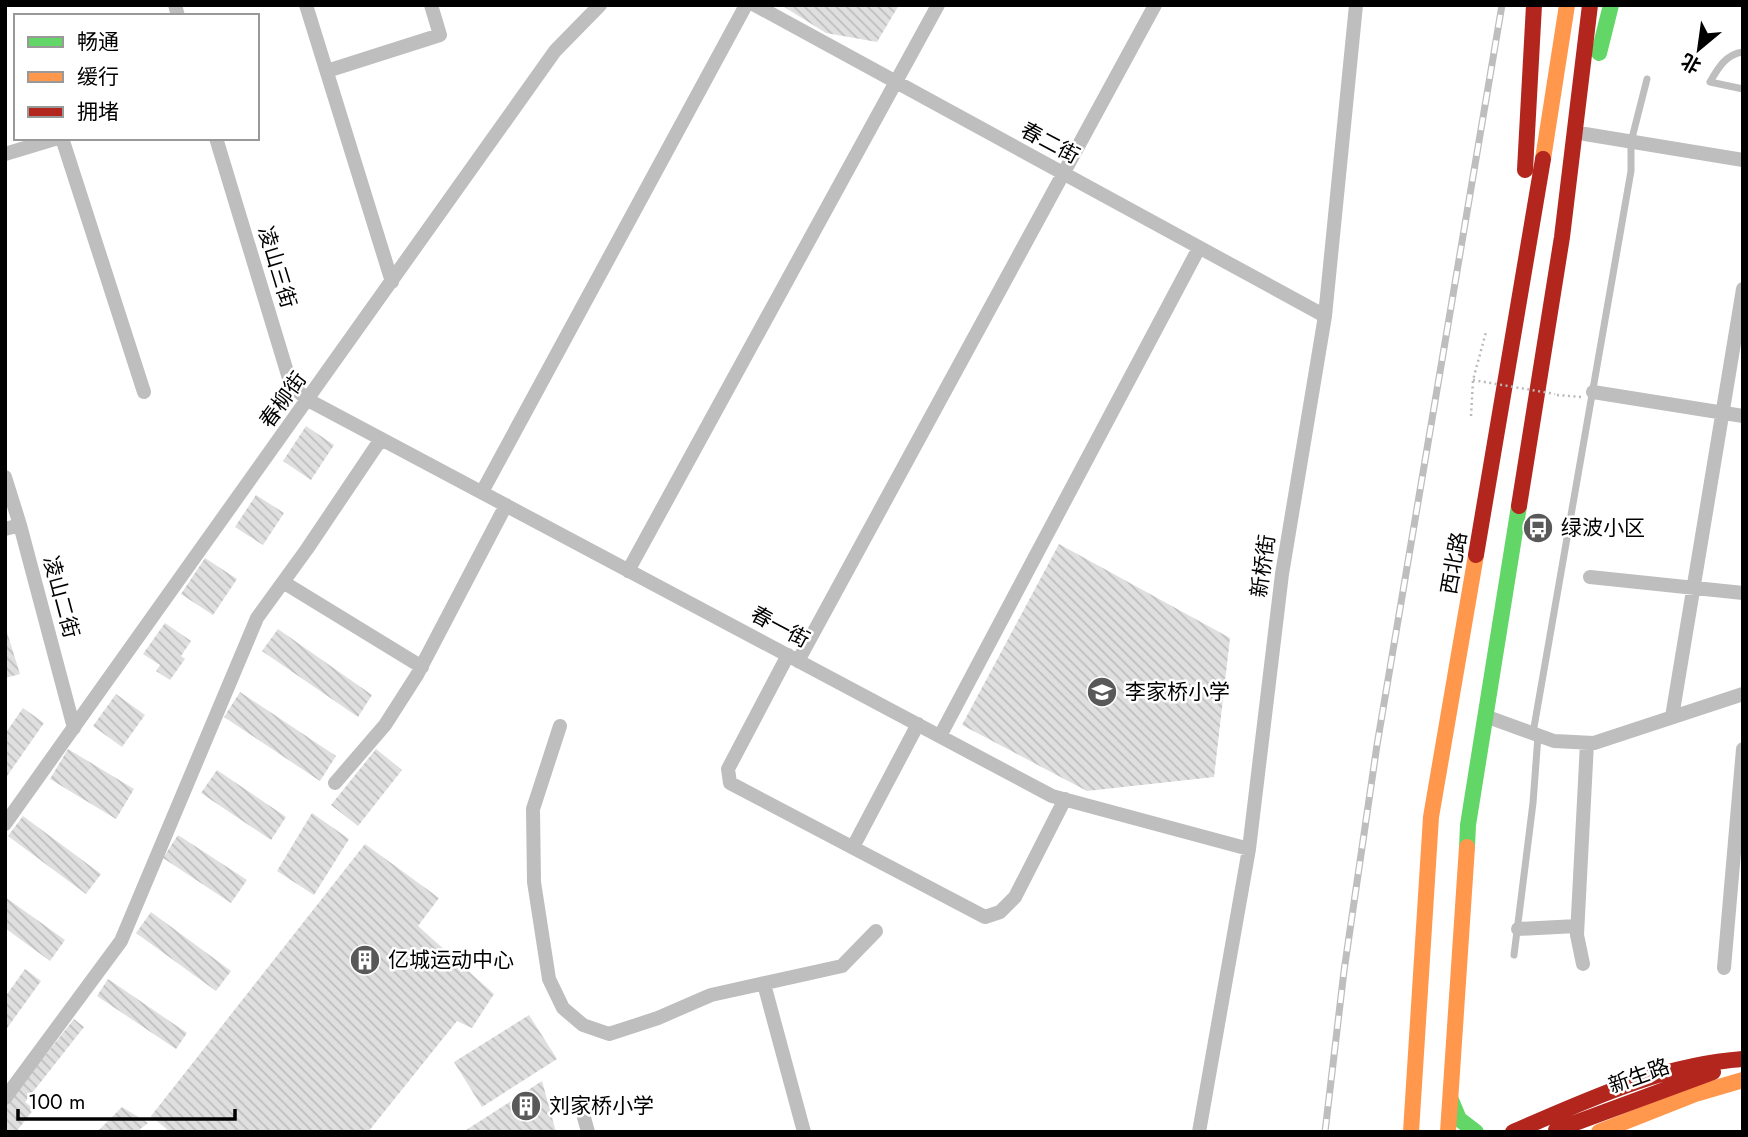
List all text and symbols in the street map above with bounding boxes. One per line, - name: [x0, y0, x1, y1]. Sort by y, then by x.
- legend: [14, 14, 259, 140]
- north arrow: [1664, 14, 1734, 84]
- text: 畅通: [77, 27, 119, 57]
- text: 北: [1676, 47, 1706, 80]
- text: 缓行: [77, 62, 119, 92]
- text: 拥堵: [77, 97, 119, 127]
- street label: 春二街: [1015, 115, 1085, 171]
- street label: 凌山三街: [250, 222, 304, 312]
- street label: 春柳街: [252, 366, 314, 434]
- bus stop icon: 绿波小区: [1521, 511, 1555, 545]
- place label: 绿波小区: [1561, 513, 1645, 543]
- street label: 西北路: [1434, 529, 1474, 597]
- street label: 新桥街: [1244, 533, 1282, 599]
- street label: 凌山二街: [36, 553, 86, 641]
- street label: 春一街: [745, 599, 815, 655]
- school or university icon: 李家桥小学: [1085, 675, 1119, 709]
- place label: 李家桥小学: [1125, 677, 1230, 707]
- building icon: 亿城运动中心: [348, 943, 382, 977]
- place label: 亿城运动中心: [388, 945, 514, 975]
- street label: 新生路: [1604, 1051, 1674, 1101]
- scale bar: [18, 1078, 234, 1122]
- text: 100 m: [28, 1087, 85, 1117]
- building icon: 刘家桥小学: [509, 1089, 543, 1123]
- place label: 刘家桥小学: [549, 1091, 654, 1121]

